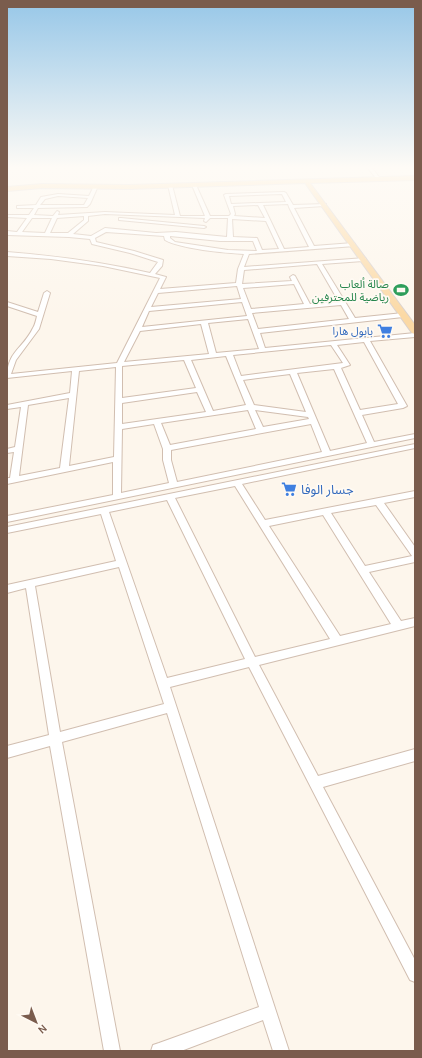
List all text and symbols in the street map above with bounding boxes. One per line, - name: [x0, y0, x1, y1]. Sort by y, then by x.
- place label: صالة ألعاب رياضية للمحترفين: [312, 277, 389, 304]
- sports icon: صالة ألعاب رياضية للمحترفين: [392, 281, 410, 299]
- supermarket icon: بابول هارا: [376, 322, 394, 340]
- place label: بابول هارا: [333, 325, 373, 338]
- supermarket icon: جسار الوفا: [280, 480, 298, 498]
- place label: جسار الوفا: [301, 482, 354, 497]
- north arrow: [16, 1002, 56, 1042]
- text: N: [35, 1022, 50, 1037]

